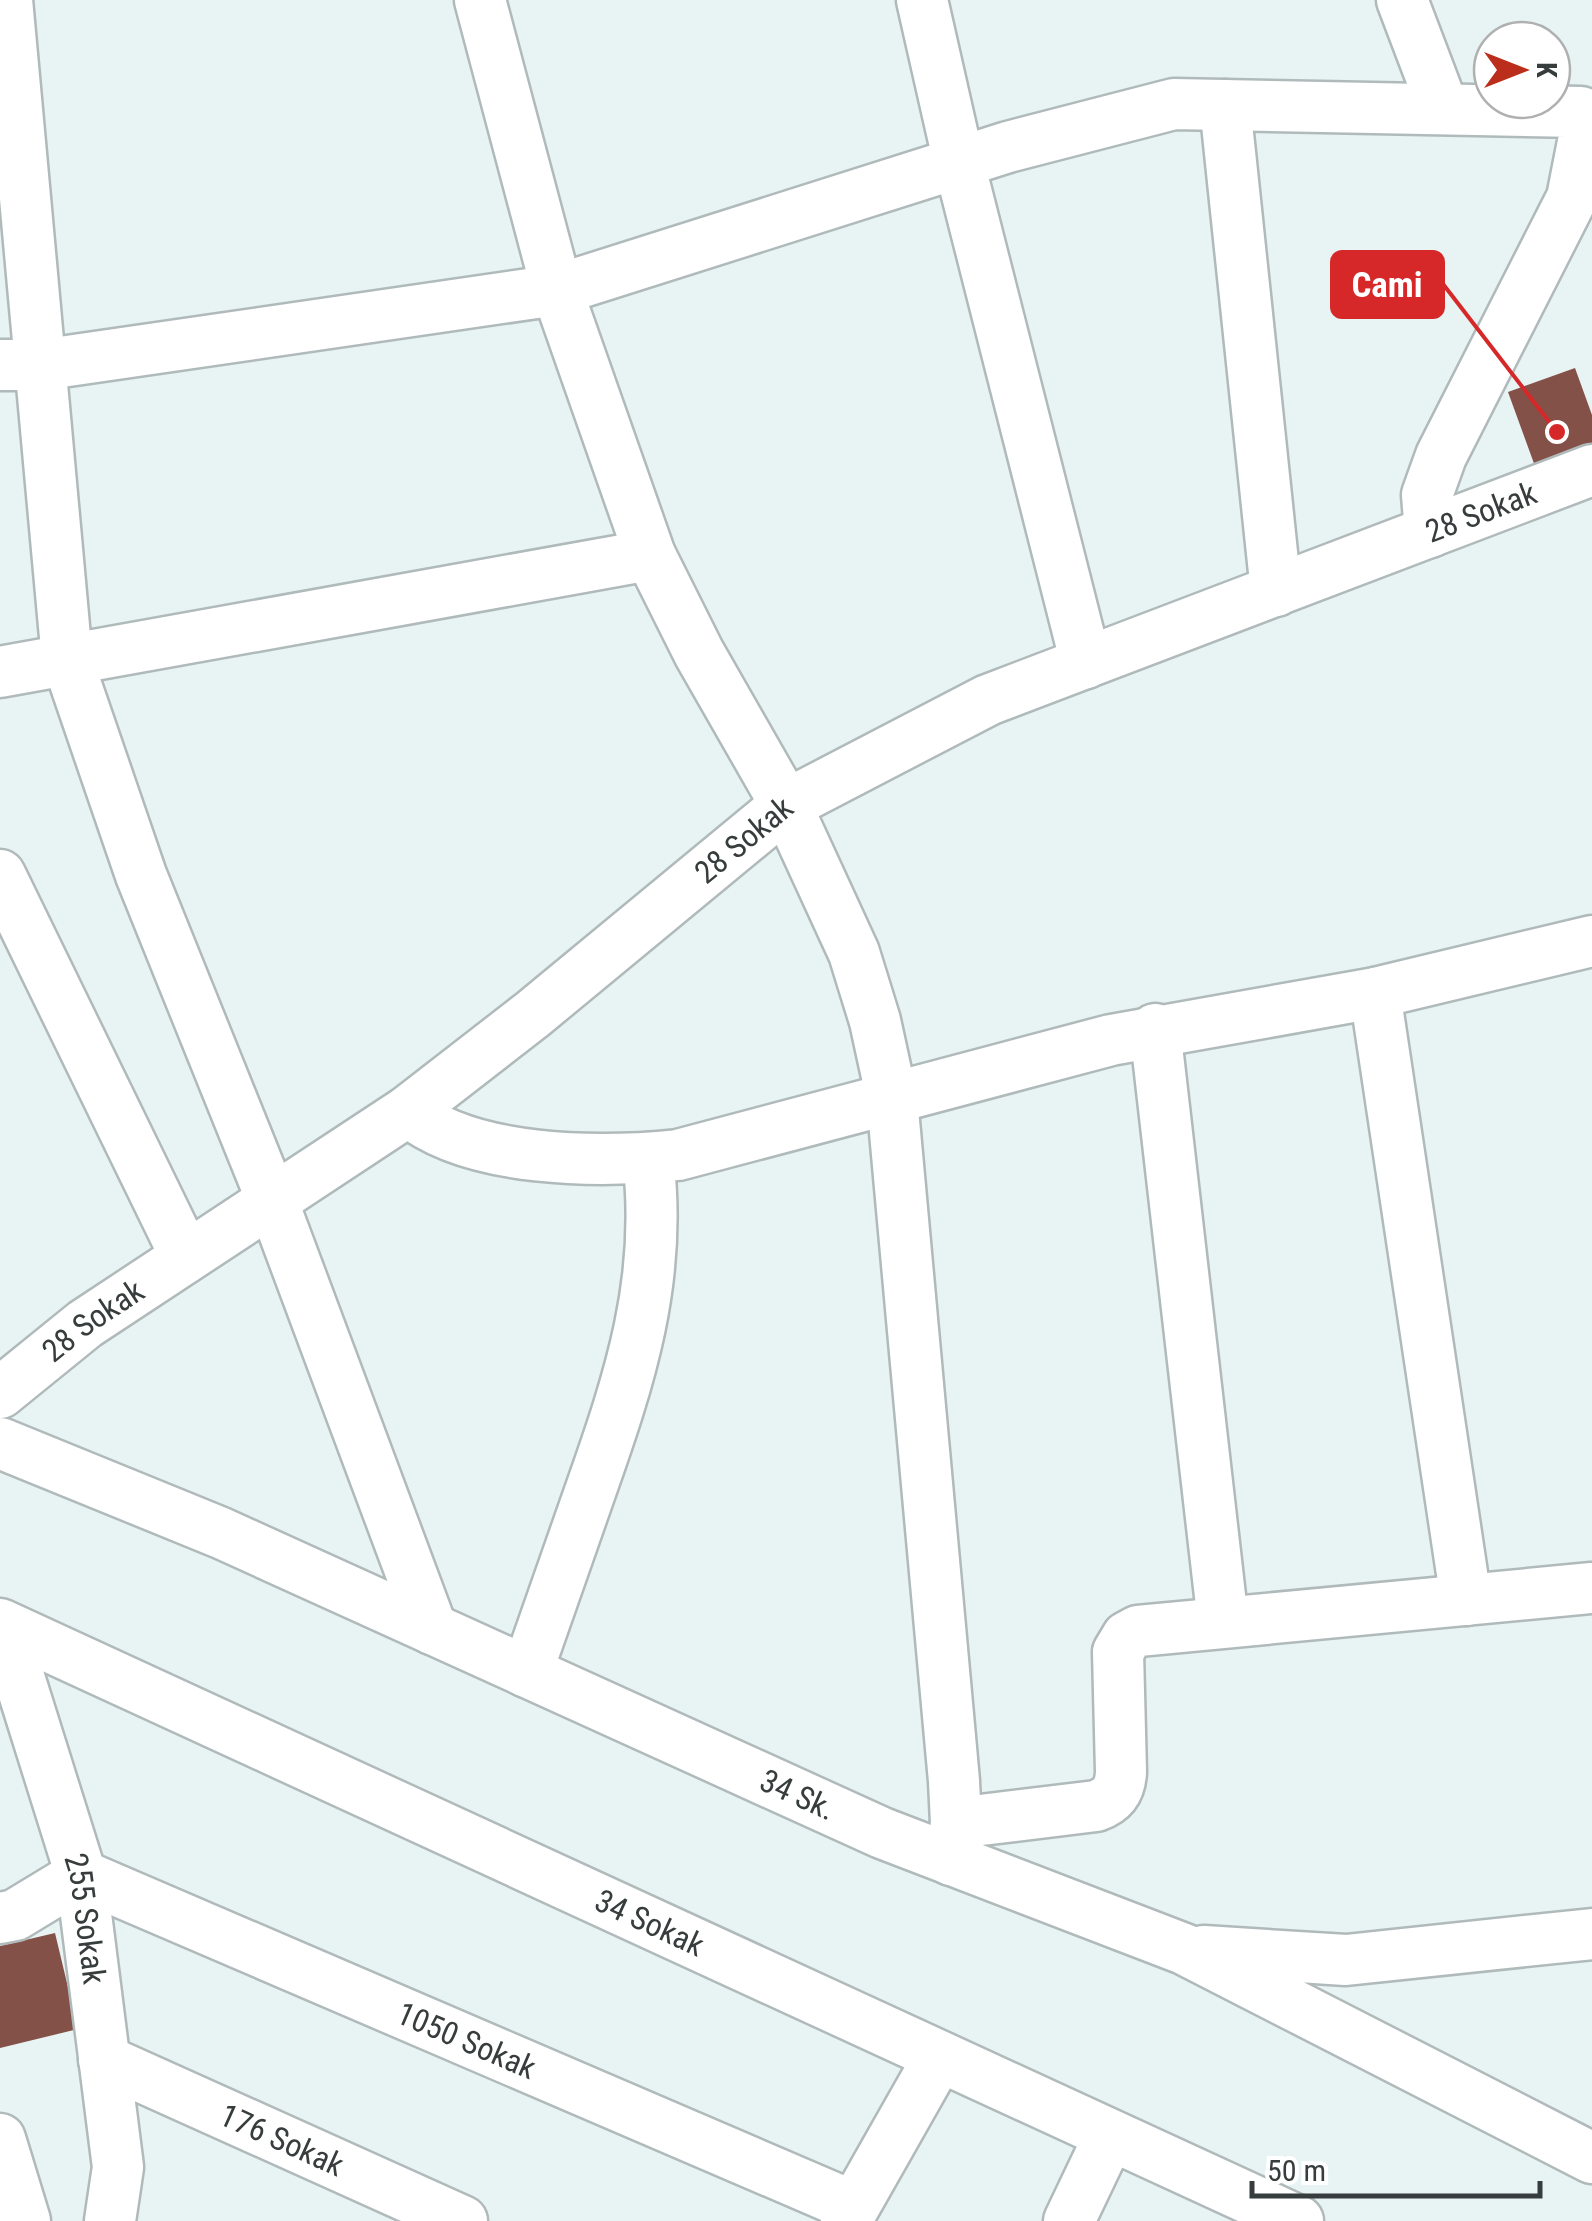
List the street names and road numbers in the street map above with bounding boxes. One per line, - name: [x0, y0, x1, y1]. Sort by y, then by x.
- street label: 28 Sokak: [1420, 474, 1542, 551]
- street label: 28 Sokak: [687, 788, 801, 891]
- street label: 28 Sokak: [35, 1271, 151, 1370]
- street label: 34 Sk.: [754, 1761, 841, 1828]
- street label: 255 Sokak: [56, 1849, 114, 1987]
- street label: 34 Sokak: [589, 1881, 711, 1964]
- street label: 1050 Sokak: [391, 1994, 542, 2087]
- street label: 176 Sokak: [214, 2096, 350, 2185]

